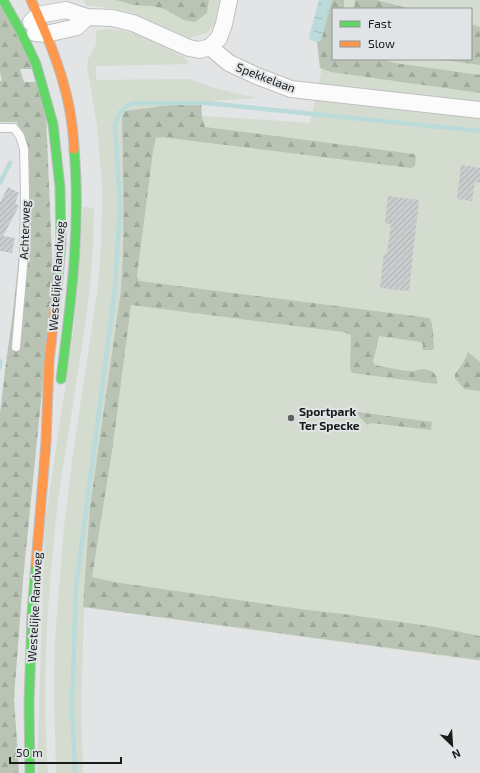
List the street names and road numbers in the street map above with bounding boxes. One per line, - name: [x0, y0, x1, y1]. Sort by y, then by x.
- street label: Spekkelaan: [234, 59, 298, 95]
- street label: Achterweg: [16, 200, 32, 260]
- street label: Westelijke Randweg: [45, 220, 68, 332]
- street label: Westelijke Randweg: [24, 551, 45, 662]

